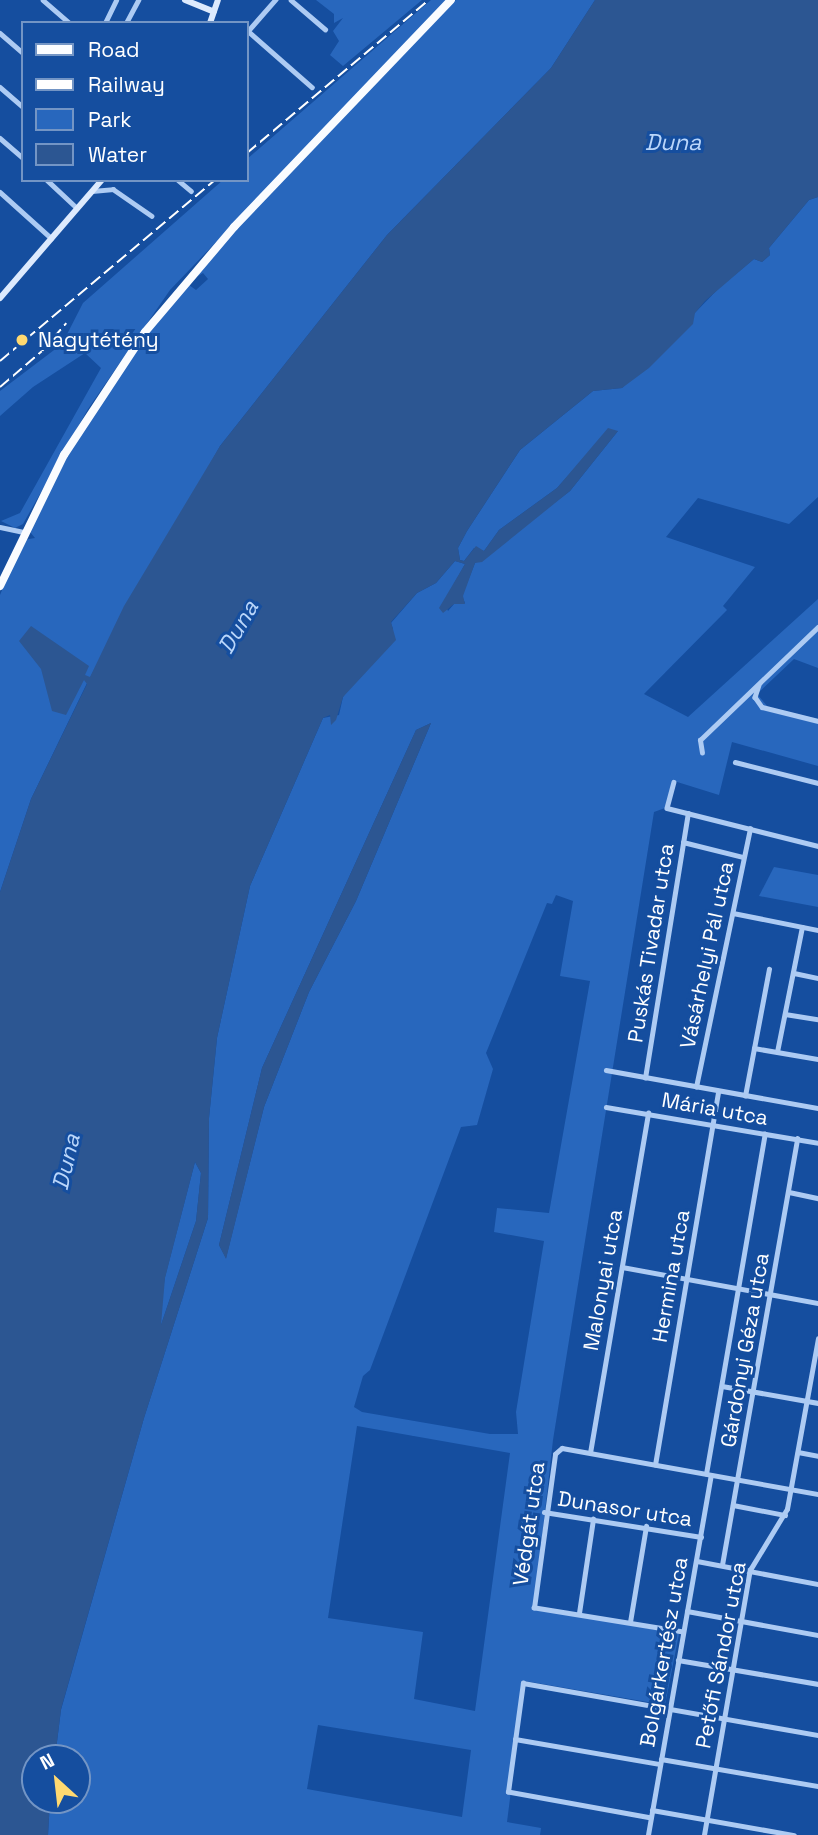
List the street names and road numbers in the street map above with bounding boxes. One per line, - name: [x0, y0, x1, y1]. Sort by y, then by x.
- street label: Puskás Tivadar utca: [623, 841, 679, 1045]
- street label: Vásárhelyi Pál utca: [675, 859, 739, 1051]
- street label: Mária utca: [660, 1087, 770, 1131]
- street label: Malonyai utca: [578, 1207, 628, 1353]
- street label: Hermina utca: [647, 1208, 695, 1344]
- street label: Gárdonyi Géza utca: [715, 1251, 775, 1449]
- street label: Védgát utca: [508, 1460, 550, 1588]
- street label: Dunasor utca: [556, 1486, 694, 1532]
- street label: Bolgárkertész utca: [635, 1555, 693, 1749]
- street label: Petőfi Sándor utca: [691, 1559, 751, 1751]

